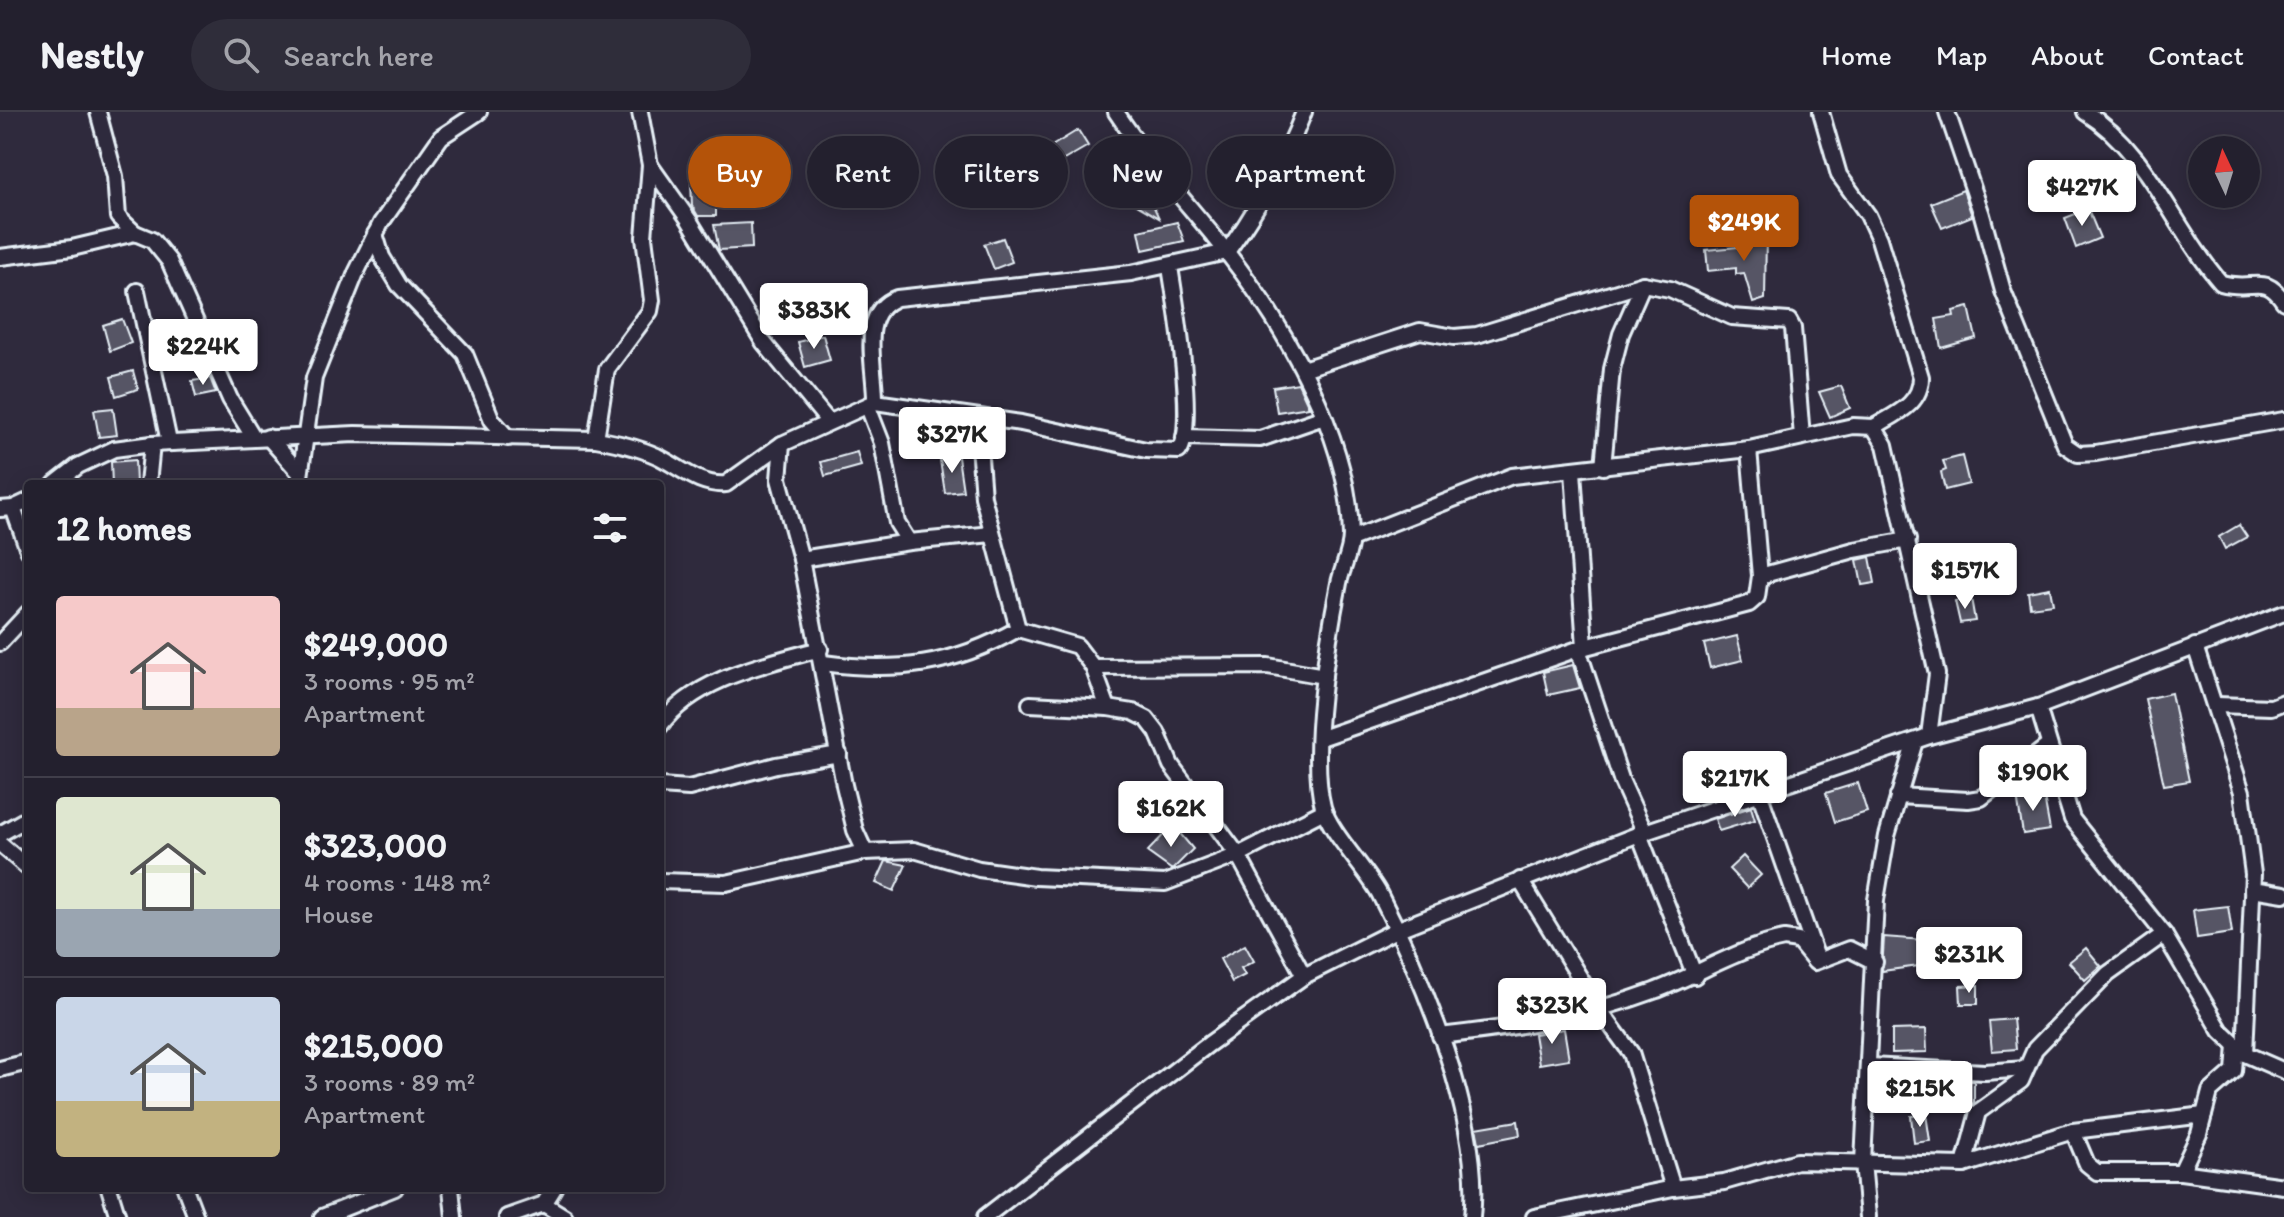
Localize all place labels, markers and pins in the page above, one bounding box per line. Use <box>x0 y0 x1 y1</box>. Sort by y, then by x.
pin: $427K <box>2026 160 2138 228</box>
pin: $249K <box>1688 195 1800 263</box>
pin: $383K <box>758 283 870 351</box>
pin: $224K <box>147 319 259 387</box>
pin: $327K <box>896 407 1008 475</box>
pin: $157K <box>1909 543 2021 611</box>
pin: $190K <box>1977 745 2089 813</box>
pin: $217K <box>1679 751 1791 819</box>
pin: $162K <box>1115 781 1227 849</box>
pin: $231K <box>1913 927 2025 995</box>
pin: $323K <box>1496 978 1608 1046</box>
pin: $215K <box>1864 1061 1976 1129</box>

